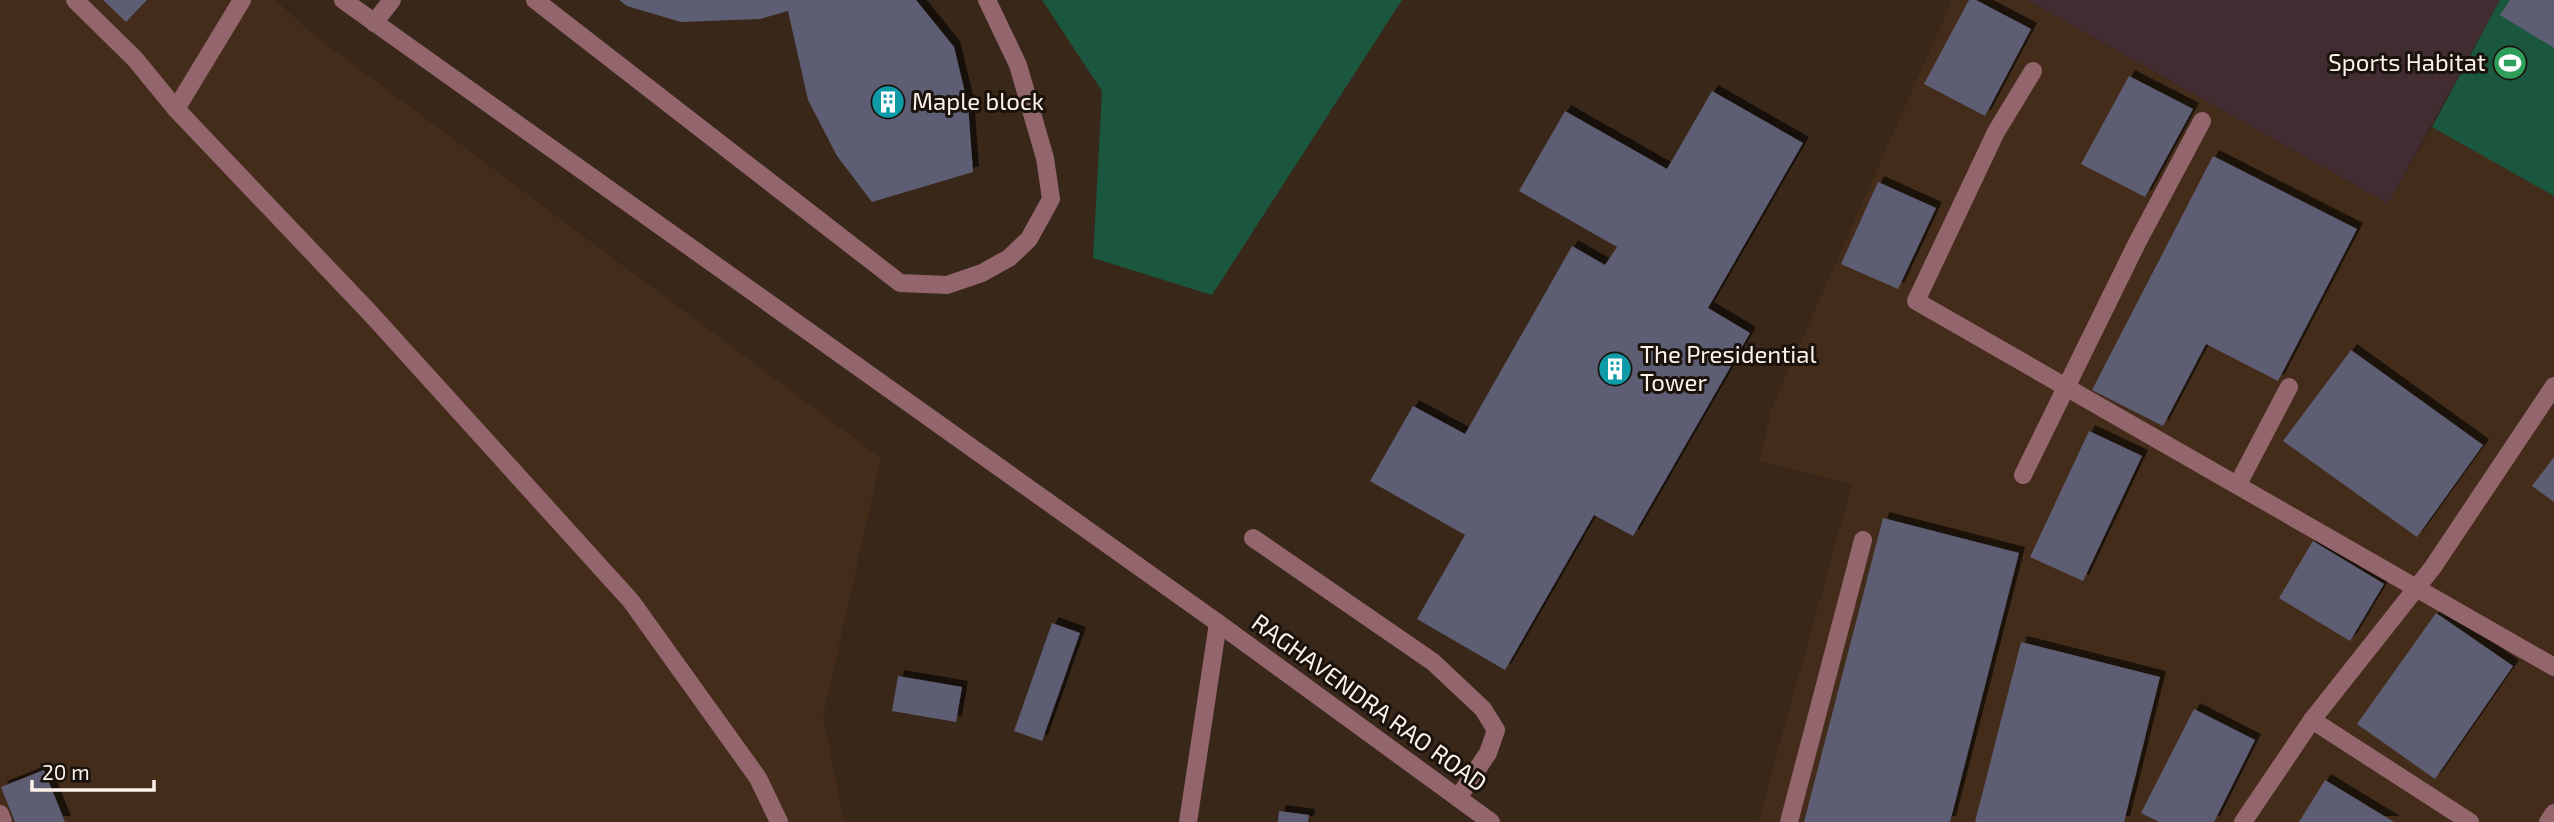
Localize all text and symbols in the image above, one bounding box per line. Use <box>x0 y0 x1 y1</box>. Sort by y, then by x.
sports icon: Sports Habitat <box>2491 44 2529 82</box>
place label: Sports Habitat <box>2328 47 2486 76</box>
building icon: Maple block <box>869 83 907 121</box>
place label: Maple block <box>912 86 1044 115</box>
place label: The Presidential Tower <box>1640 339 1817 396</box>
building icon: The Presidential Tower <box>1596 350 1634 388</box>
street label: RAGHAVENDRA RAO ROAD <box>1247 607 1493 797</box>
scale bar <box>32 748 154 792</box>
text: 20 m <box>42 759 90 784</box>

